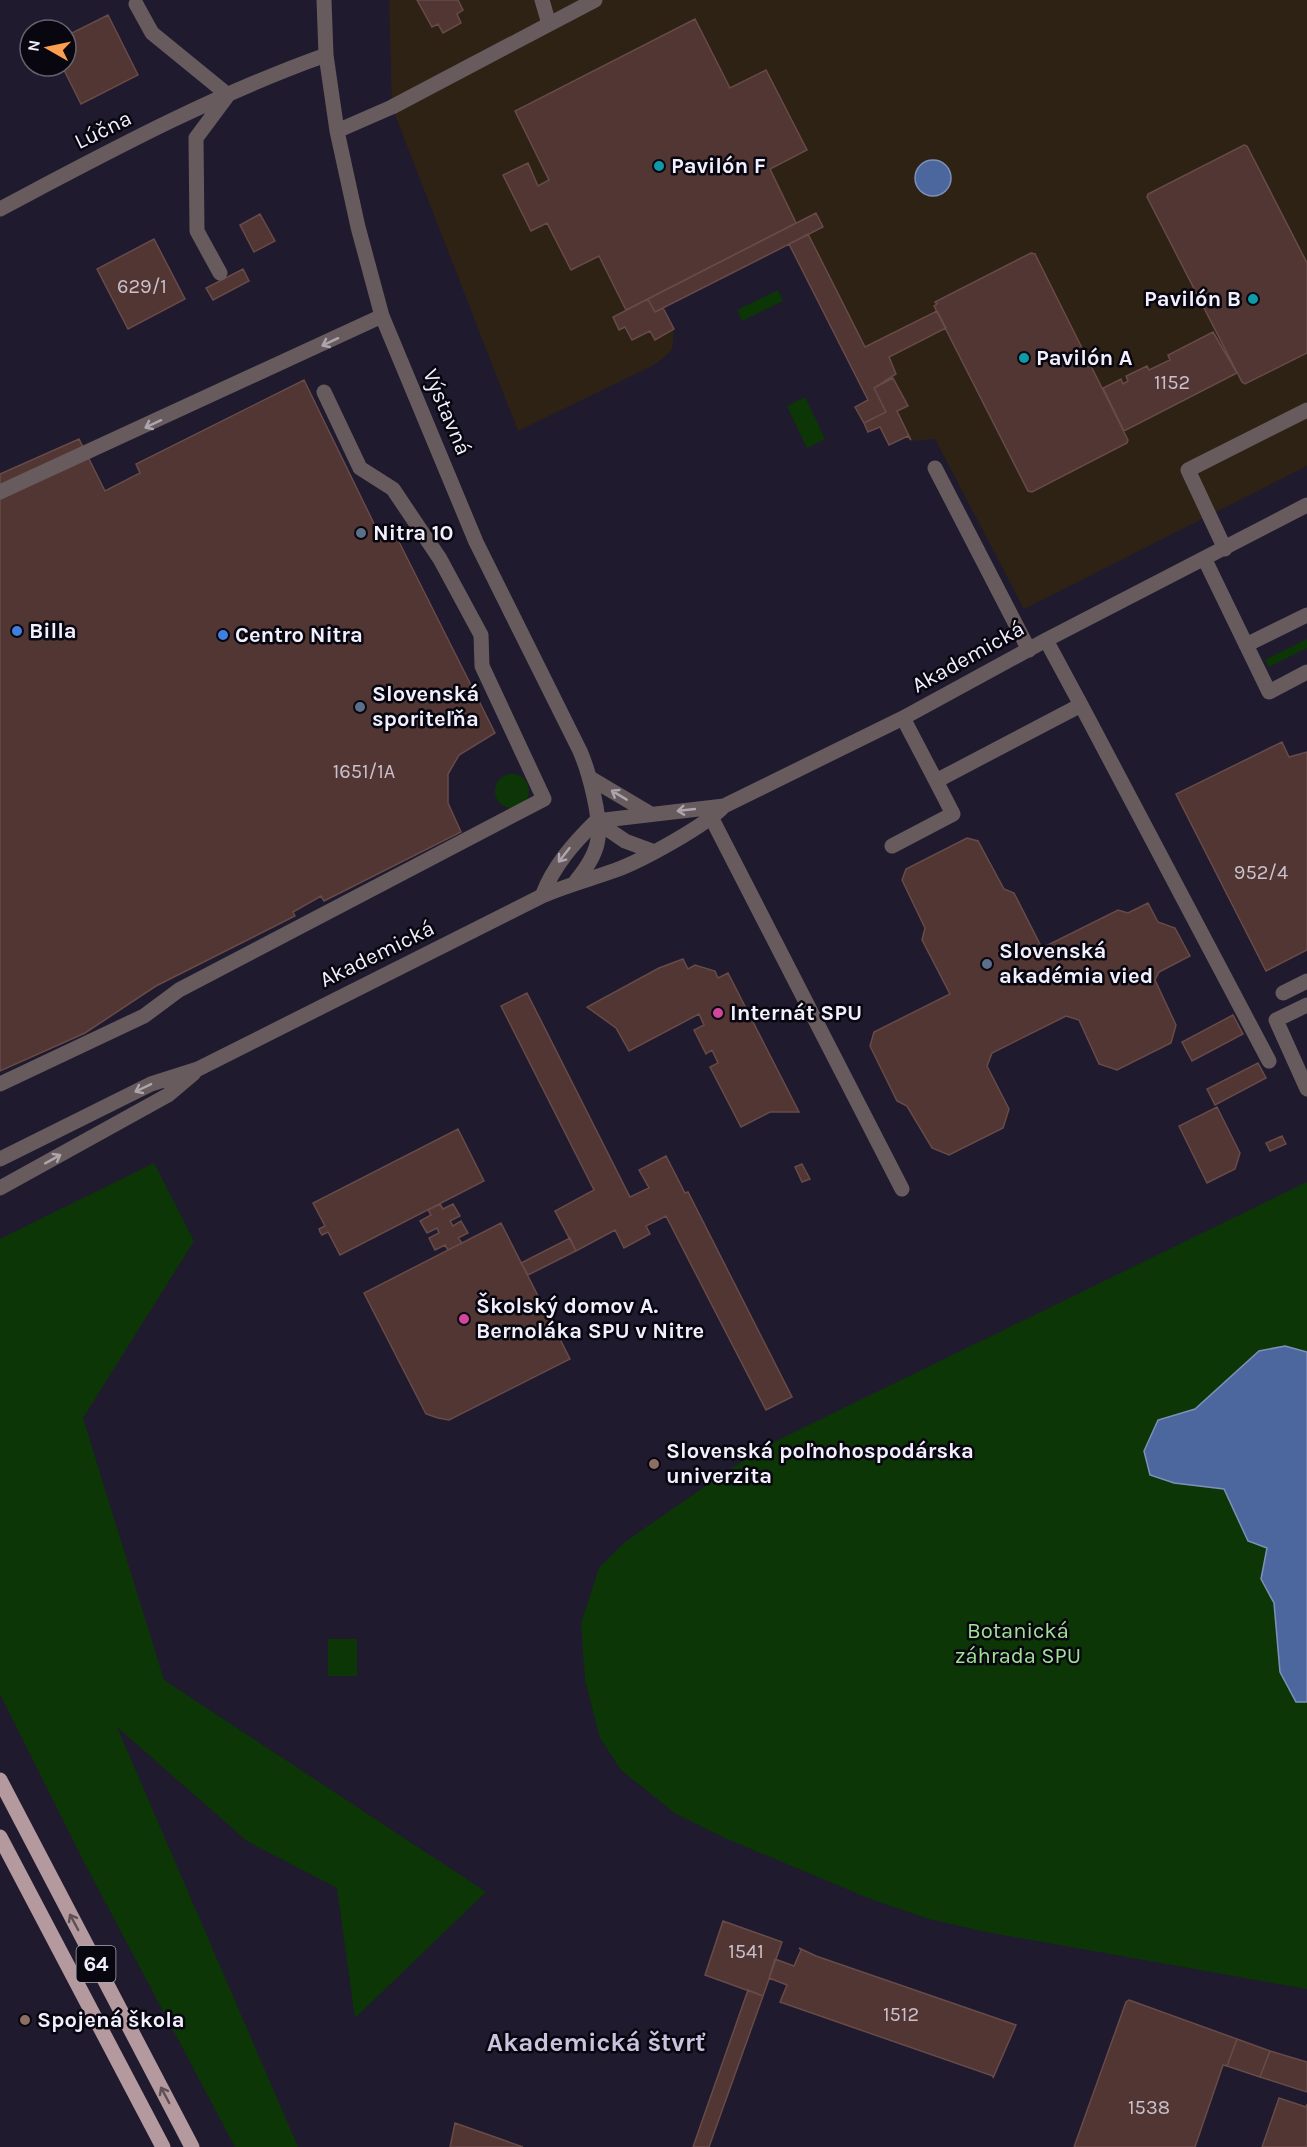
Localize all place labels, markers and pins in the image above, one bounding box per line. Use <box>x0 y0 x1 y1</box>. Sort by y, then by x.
place label: Pavilón F <box>671 153 766 179</box>
marker: Pavilón F <box>652 159 666 173</box>
place label: Pavilón B <box>1144 286 1241 312</box>
marker: Pavilón B <box>1246 292 1260 306</box>
place label: Pavilón A <box>1036 345 1133 371</box>
marker: Pavilón A <box>1017 351 1031 365</box>
place label: Nitra 10 <box>373 520 454 546</box>
marker: Nitra 10 <box>354 526 368 540</box>
place label: Billa <box>29 618 77 644</box>
place label: Centro Nitra <box>235 622 363 648</box>
marker: Billa <box>10 624 24 638</box>
marker: Centro Nitra <box>216 628 230 642</box>
place label: Slovenská sporiteľňa <box>372 681 479 732</box>
marker: Slovenská sporiteľňa <box>353 700 367 714</box>
place label: Slovenská akadémia vied <box>999 938 1153 989</box>
marker: Slovenská akadémia vied <box>980 957 994 971</box>
place label: Internát SPU <box>730 1000 862 1026</box>
marker: Internát SPU <box>711 1006 725 1020</box>
place label: Školský domov A. Bernoláka SPU v Nitre <box>476 1292 704 1344</box>
marker: Školský domov A. Bernoláka SPU v Nitre <box>457 1312 471 1326</box>
place label: Slovenská poľnohospodárska univerzita <box>666 1438 974 1489</box>
marker: Slovenská poľnohospodárska univerzita <box>647 1457 661 1471</box>
place label: Spojená škola <box>37 2007 185 2033</box>
marker: Spojená škola <box>18 2013 32 2027</box>

